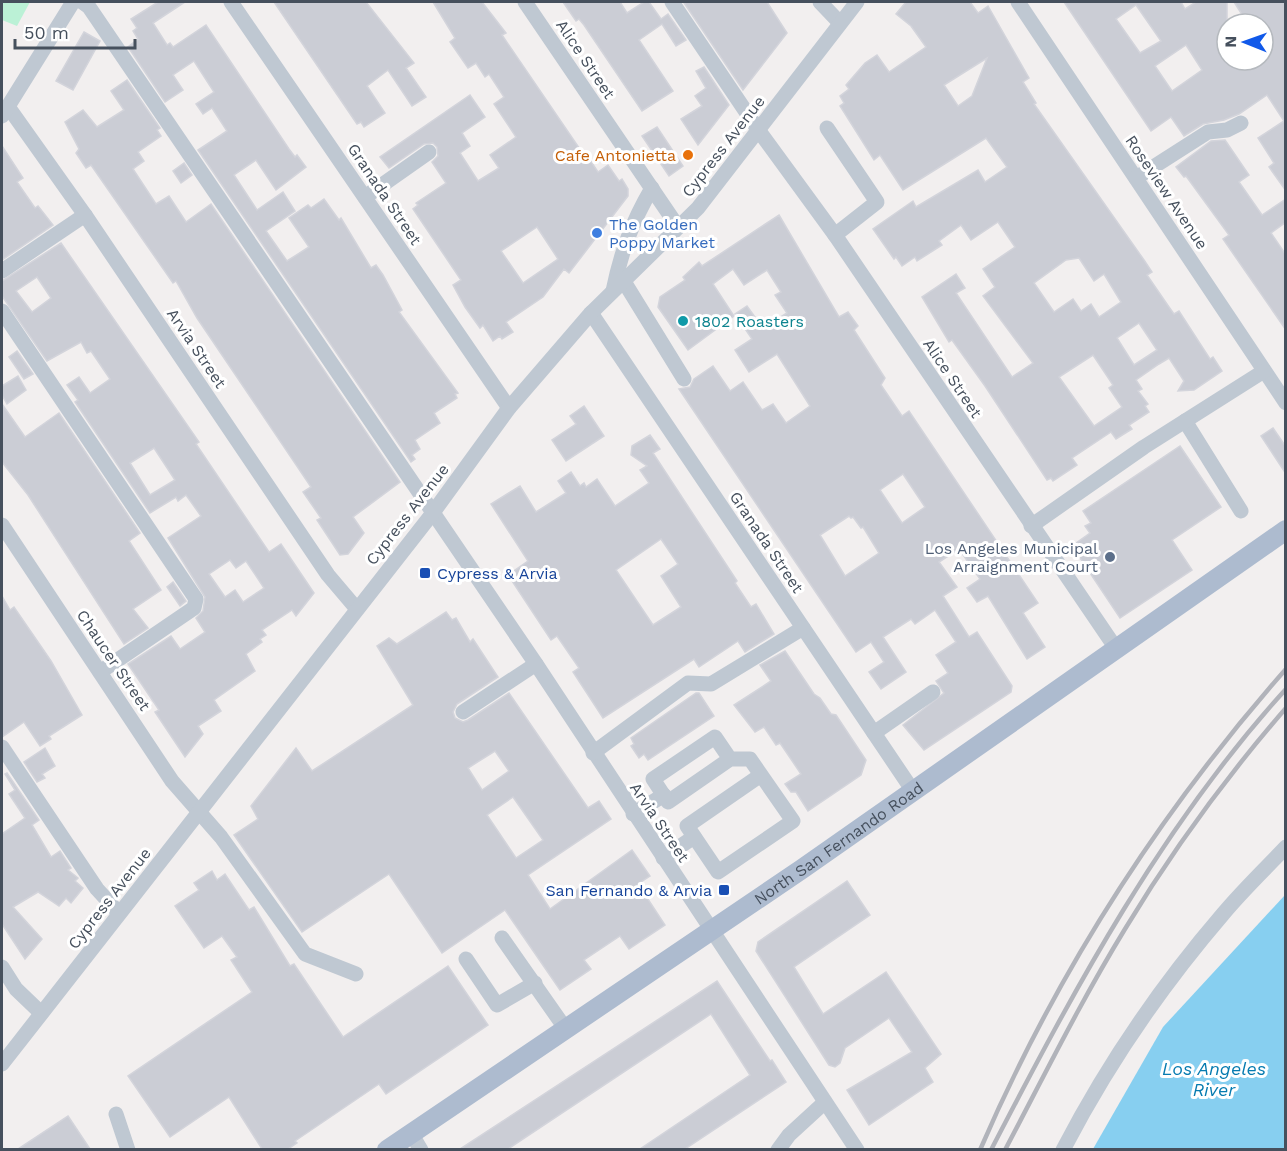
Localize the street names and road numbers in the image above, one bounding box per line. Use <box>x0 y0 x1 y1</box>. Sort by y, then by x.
street label: Alice Street <box>552 16 619 103</box>
street label: Cypress Avenue <box>678 92 769 201</box>
street label: Roseview Avenue <box>1121 132 1212 253</box>
street label: Granada Street <box>344 140 426 249</box>
street label: Arvia Street <box>163 305 230 392</box>
street label: Alice Street <box>919 335 986 422</box>
street label: Cypress Avenue <box>362 460 453 569</box>
street label: Granada Street <box>726 488 808 597</box>
street label: Chaucer Street <box>73 606 155 715</box>
street label: North San Fernando Road <box>751 778 927 909</box>
street label: Arvia Street <box>626 779 693 866</box>
street label: Cypress Avenue <box>64 844 155 953</box>

